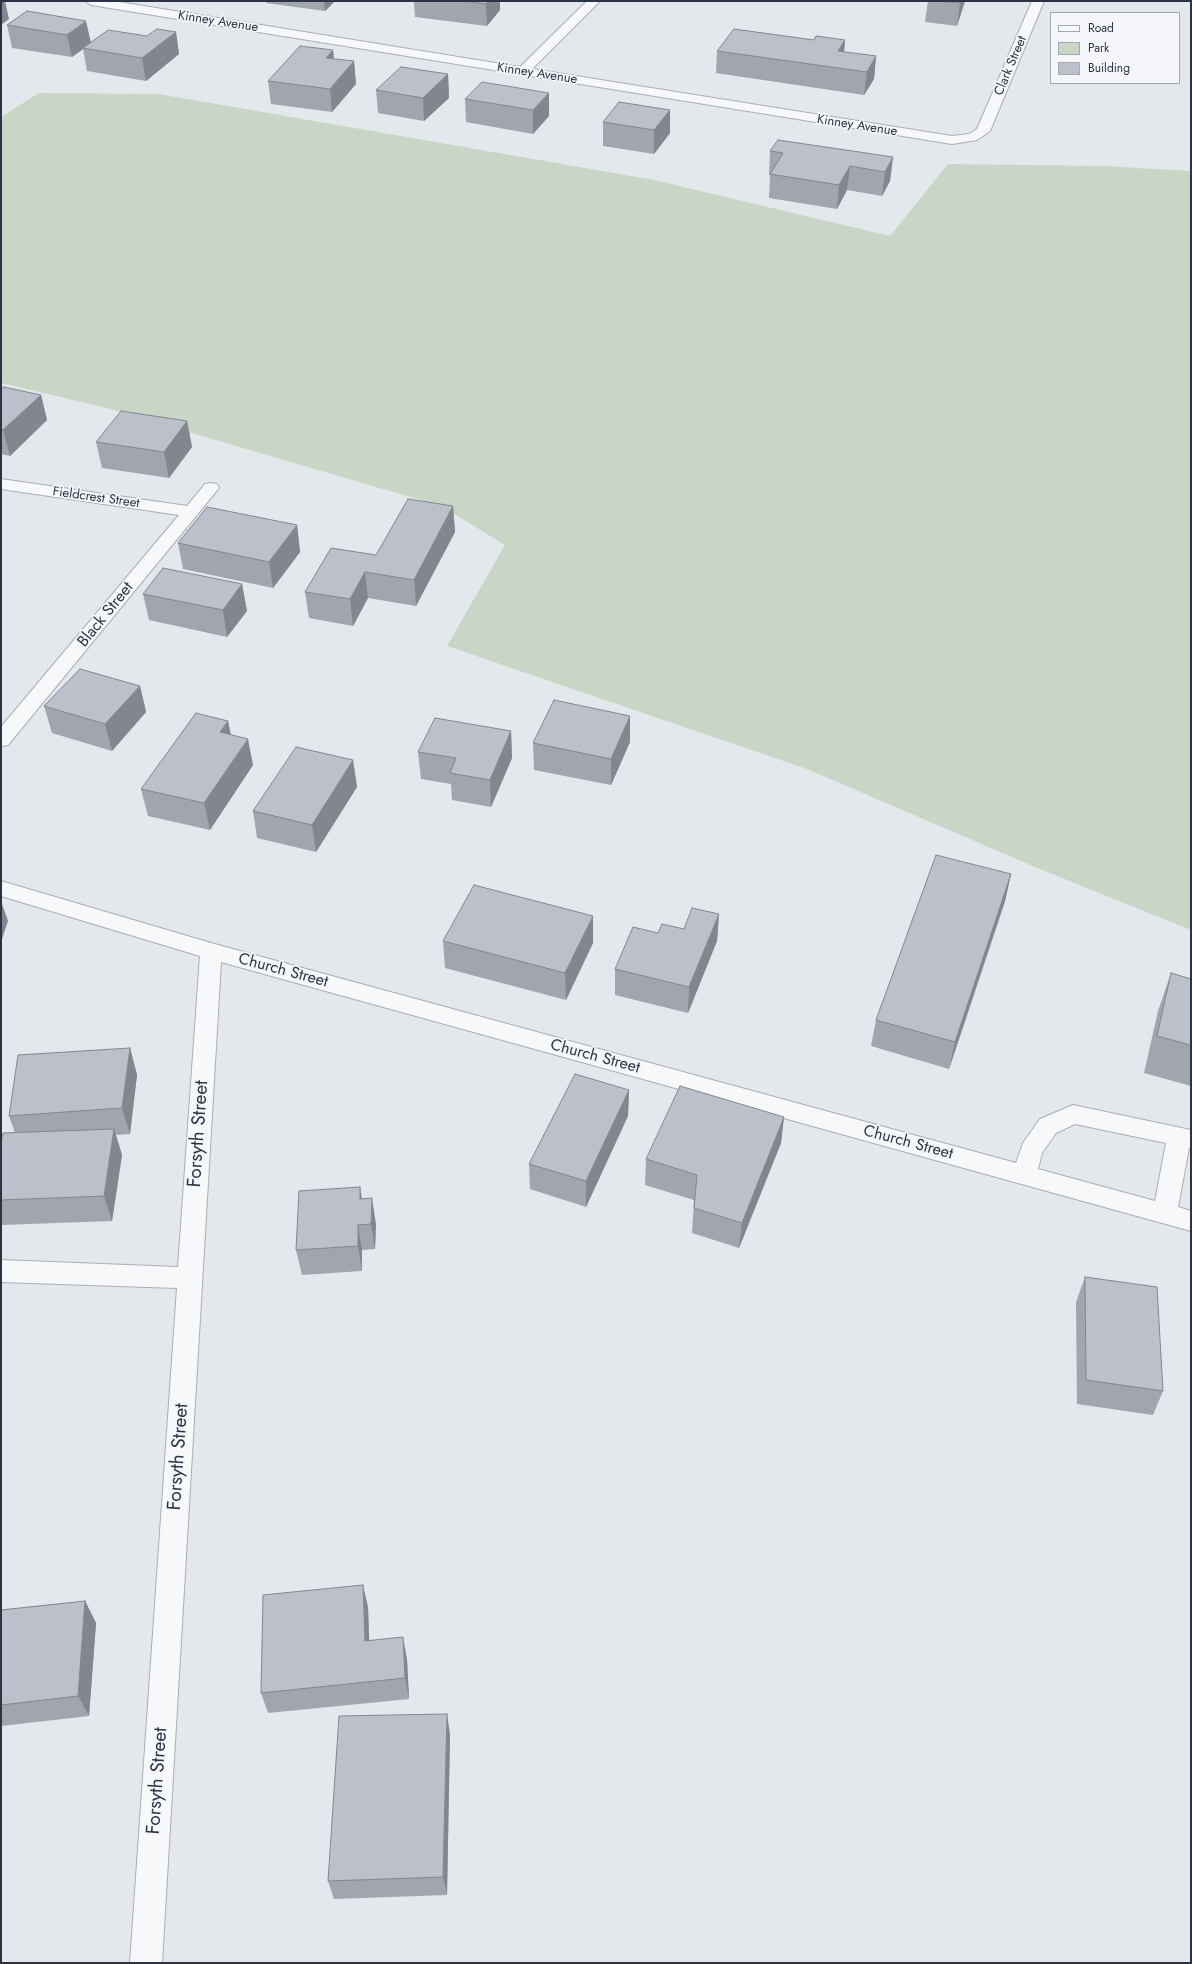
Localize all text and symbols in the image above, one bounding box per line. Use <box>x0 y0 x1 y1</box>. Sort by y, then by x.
street label: Kinney Avenue <box>177 8 259 36</box>
legend <box>1050 12 1180 84</box>
text: Road <box>1088 19 1114 37</box>
street label: Clark Street <box>991 34 1031 98</box>
text: Park <box>1088 39 1109 57</box>
text: Building <box>1088 59 1130 77</box>
street label: Kinney Avenue <box>496 60 578 88</box>
street label: Kinney Avenue <box>816 112 898 140</box>
street label: Fieldcrest Street <box>52 484 140 512</box>
street label: Black Street <box>74 579 138 651</box>
street label: Church Street <box>236 950 330 992</box>
street label: Church Street <box>548 1036 642 1078</box>
street label: Forsyth Street <box>184 1080 214 1188</box>
street label: Church Street <box>861 1122 955 1164</box>
street label: Forsyth Street <box>164 1403 194 1511</box>
street label: Forsyth Street <box>143 1727 173 1835</box>

